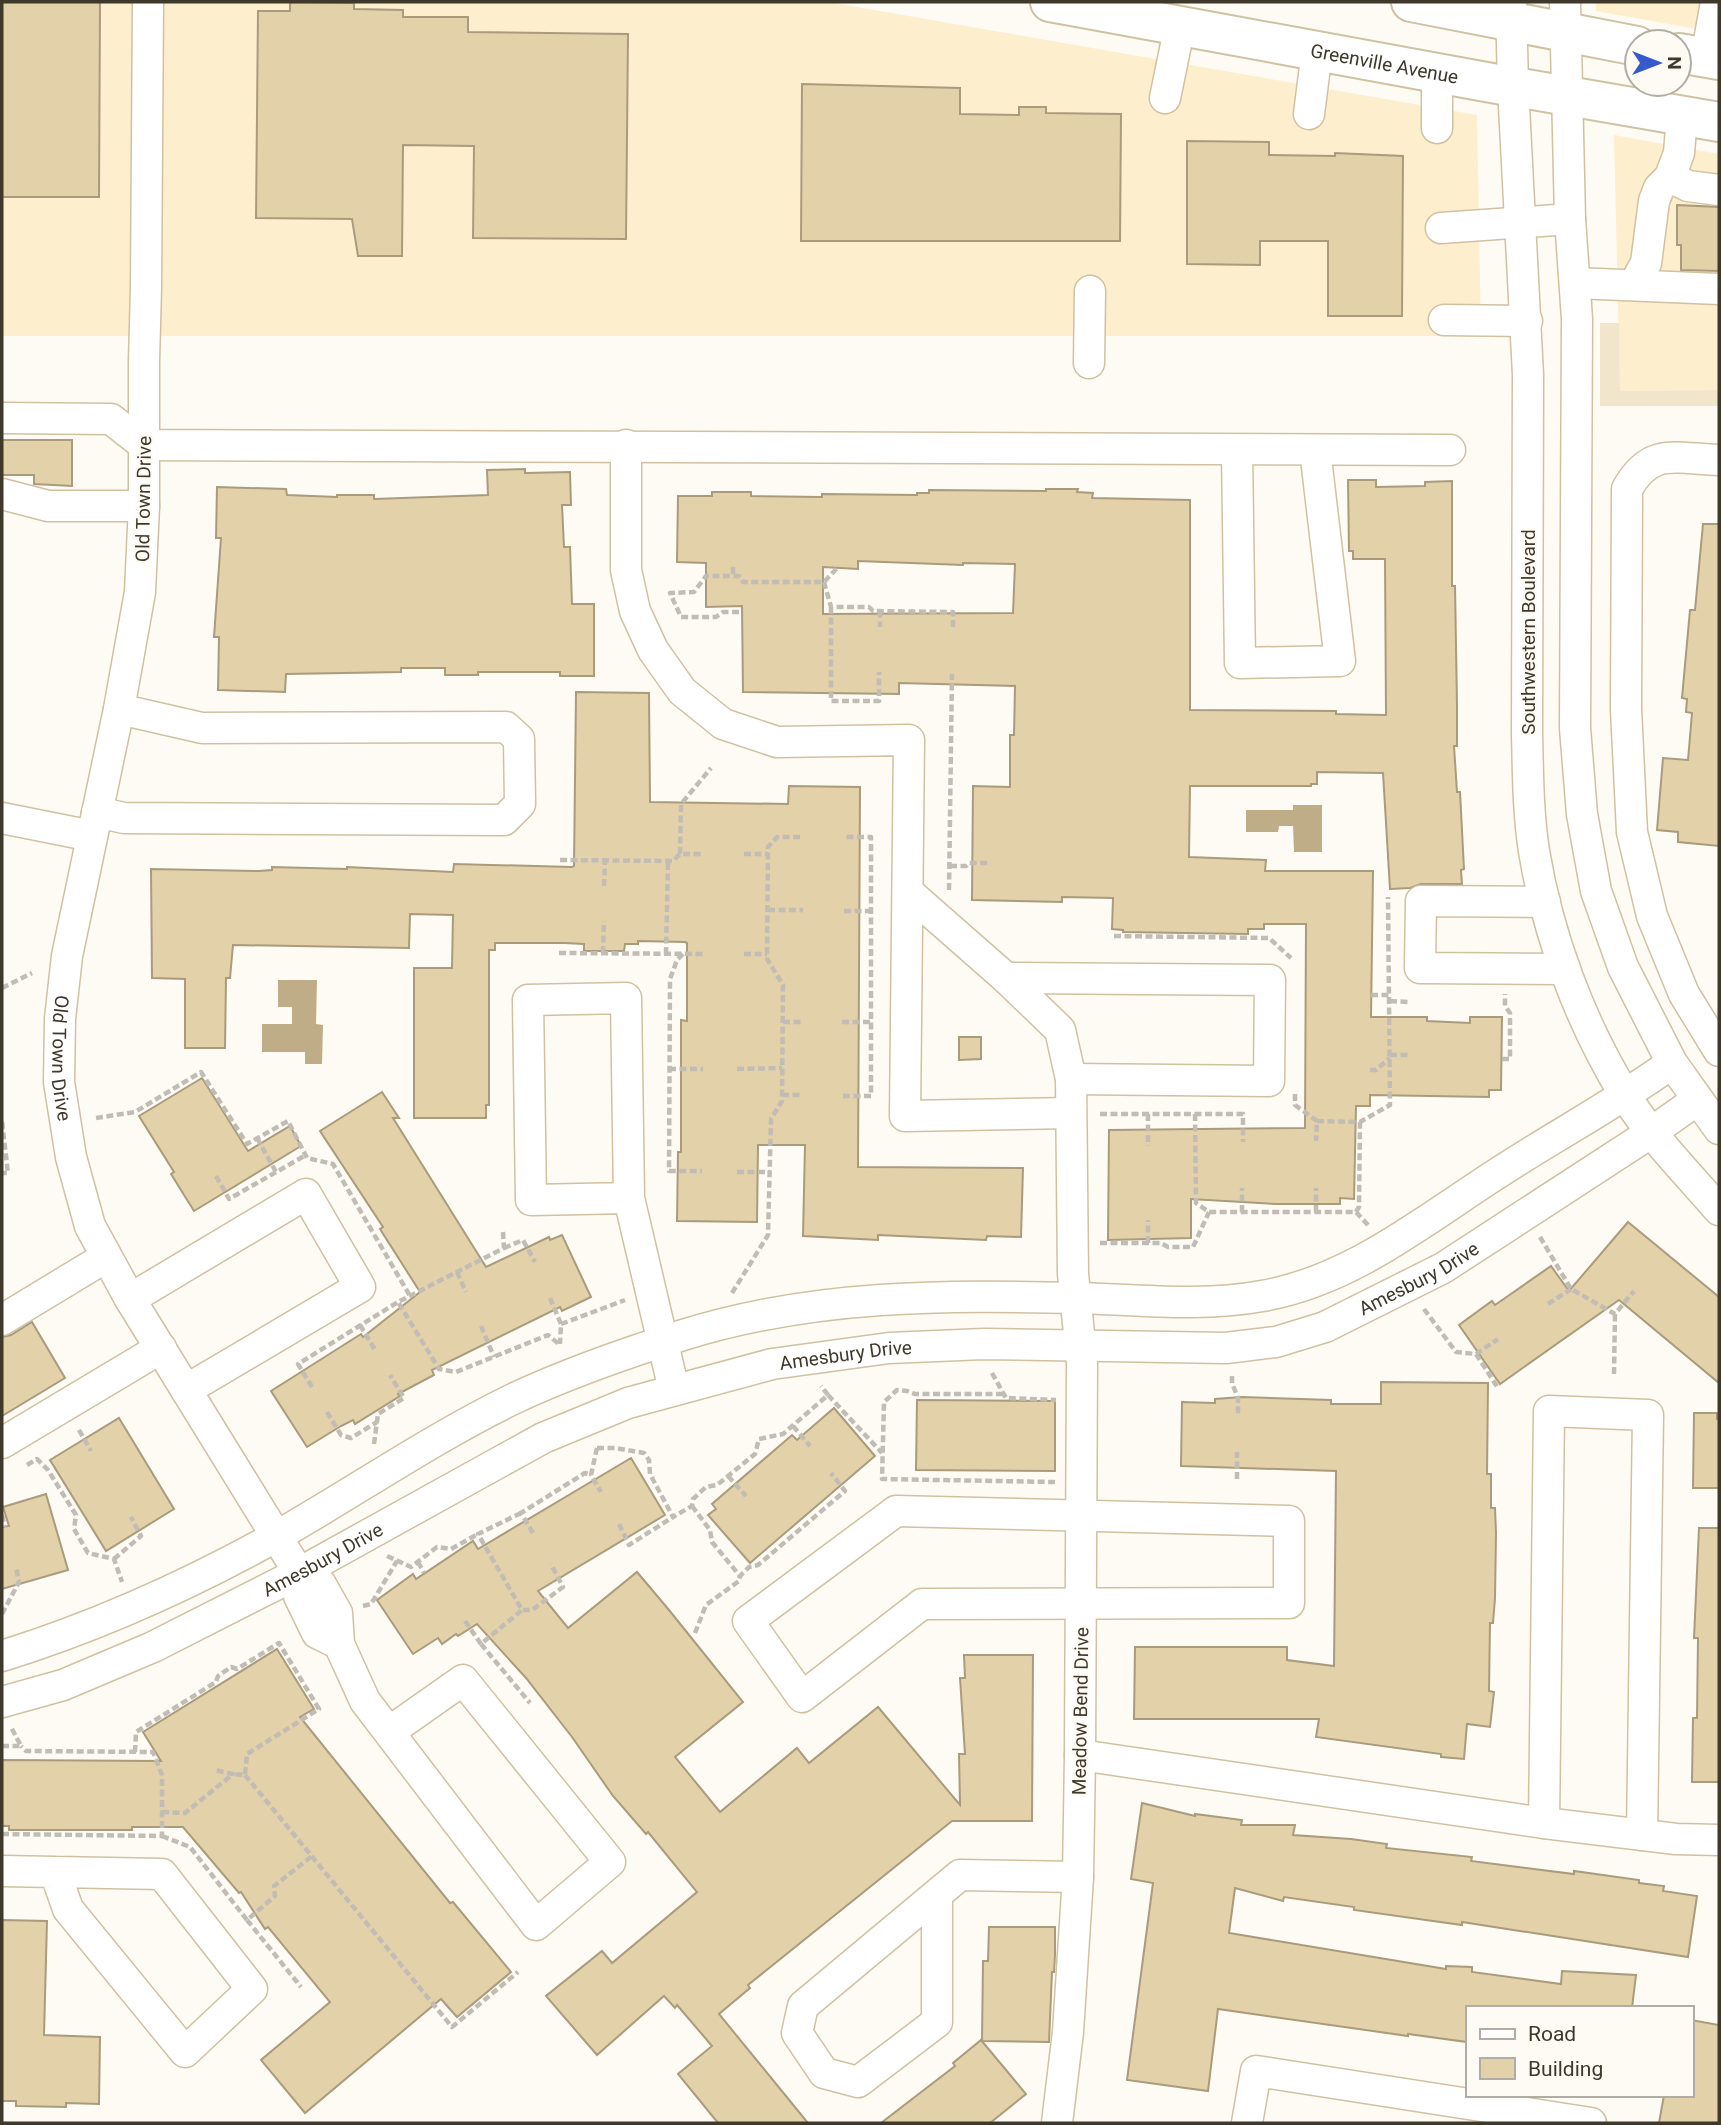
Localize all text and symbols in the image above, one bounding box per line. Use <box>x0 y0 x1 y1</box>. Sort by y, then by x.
north arrow <box>1623 28 1693 98</box>
street label: Greenville Avenue <box>1309 39 1460 89</box>
text: N <box>1663 56 1686 70</box>
street label: Old Town Drive <box>131 436 156 562</box>
street label: Southwestern Boulevard <box>1517 529 1540 735</box>
street label: Old Town Drive <box>47 994 76 1123</box>
street label: Amesbury Drive <box>1355 1237 1483 1320</box>
street label: Amesbury Drive <box>778 1336 912 1375</box>
street label: Amesbury Drive <box>259 1518 387 1601</box>
street label: Meadow Bend Drive <box>1068 1627 1093 1795</box>
legend <box>1466 2006 1693 2097</box>
text: Road <box>1528 2022 1576 2046</box>
text: Building <box>1528 2057 1603 2081</box>

